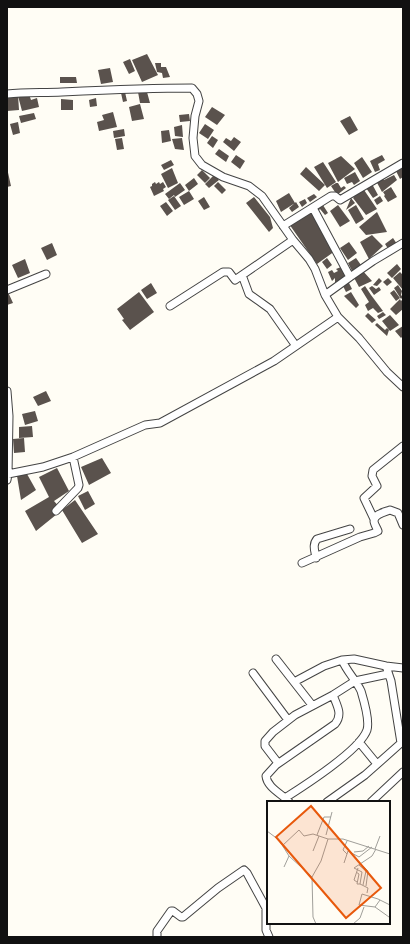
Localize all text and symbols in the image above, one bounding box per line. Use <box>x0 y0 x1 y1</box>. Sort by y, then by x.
inset map <box>267 801 390 924</box>

